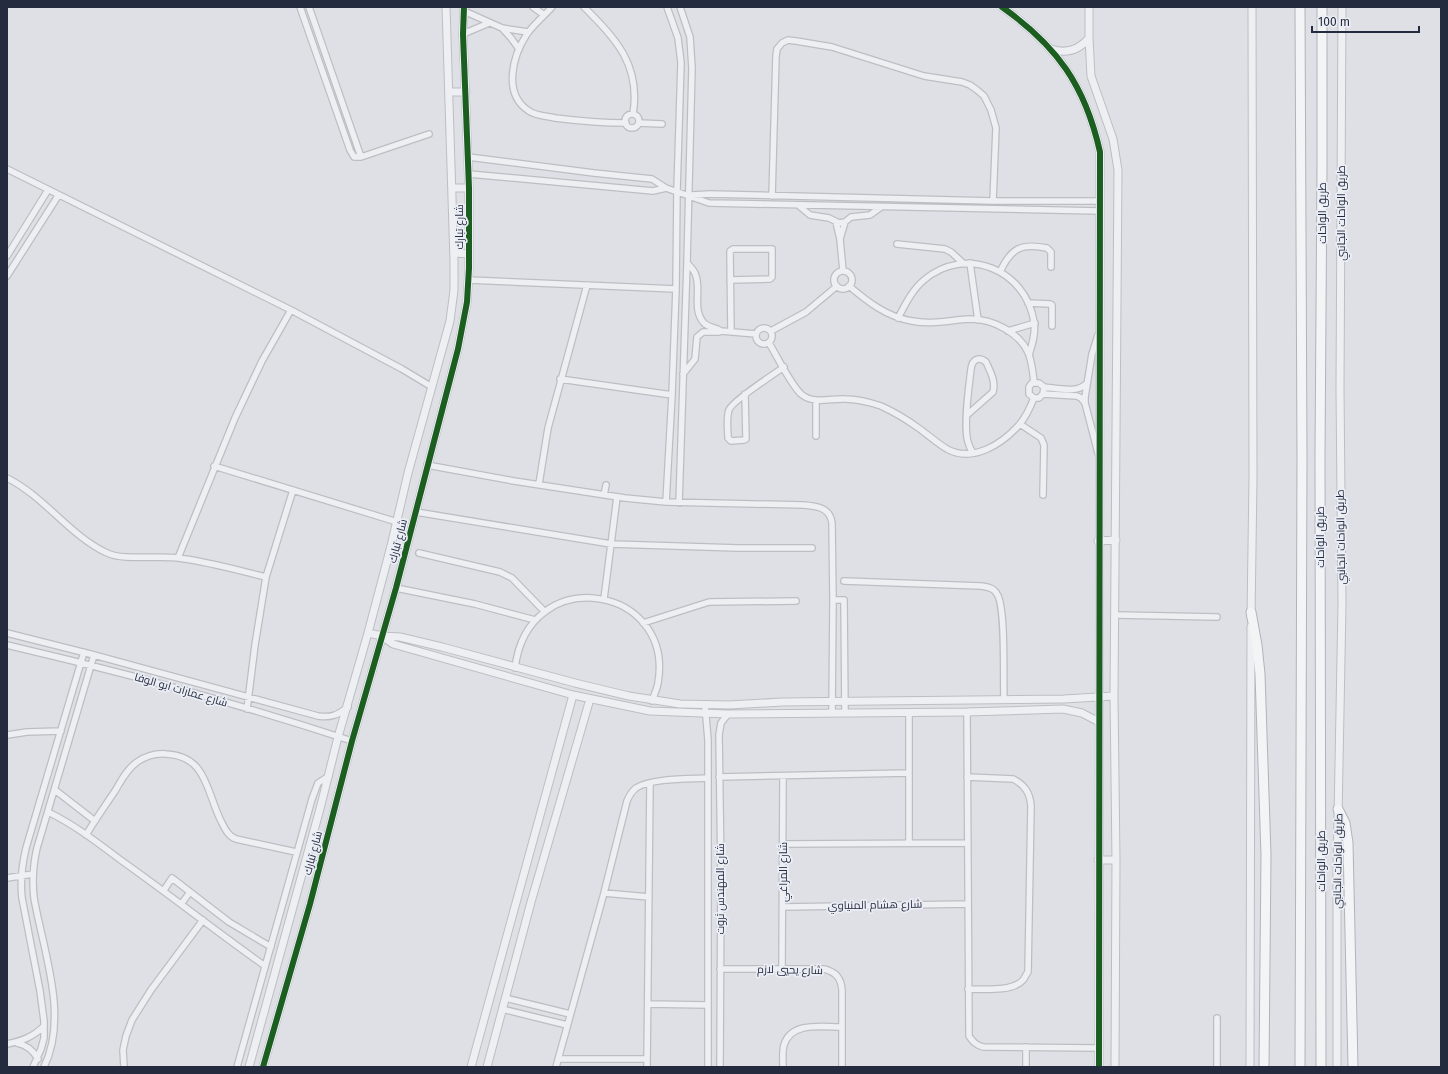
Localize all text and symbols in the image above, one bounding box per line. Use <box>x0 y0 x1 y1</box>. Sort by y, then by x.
scale bar <box>1312 8 1419 34</box>
text: 100 m <box>1318 15 1350 29</box>
street label: طريق الواحات الجانبي <box>1335 165 1350 261</box>
street label: طريق الواحات <box>1316 182 1329 244</box>
street label: شارع تبارك <box>453 204 467 250</box>
street label: طريق الواحات الجانبي <box>1334 489 1350 585</box>
street label: طريق الواحات <box>1314 506 1327 568</box>
street label: شارع تبارك <box>386 518 411 565</box>
street label: شارع عمارات ابو الوفا <box>133 670 229 710</box>
street label: طريق الواحات الجانبي <box>1331 813 1347 909</box>
street label: شارع تبارك <box>301 830 326 877</box>
street label: طريق الواحات <box>1315 830 1328 892</box>
street label: شارع المراغي <box>777 842 792 902</box>
street label: شارع المهندس ثروت <box>714 843 728 935</box>
street label: شارع هشام المنياوي <box>828 898 922 914</box>
street label: شارع يحيي لازم <box>757 963 823 978</box>

